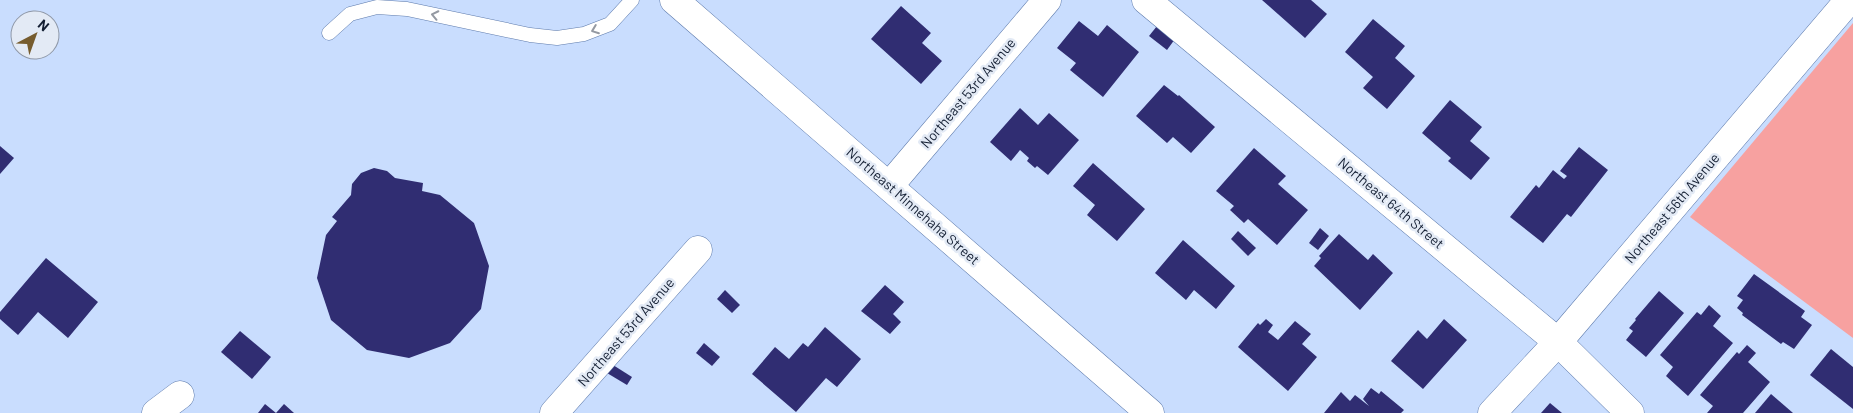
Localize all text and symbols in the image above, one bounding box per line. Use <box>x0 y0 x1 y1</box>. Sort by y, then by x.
north arrow <box>10 10 60 60</box>
one-way arrow <box>431 10 440 21</box>
text: N <box>35 15 53 34</box>
one-way arrow <box>591 24 600 34</box>
street label: Northeast 53rd Avenue <box>917 34 1019 151</box>
street label: Northeast Minnehaha Street <box>843 143 983 268</box>
street label: Northeast 56th Avenue <box>1621 149 1723 266</box>
street label: Northeast 64th Street <box>1335 153 1448 252</box>
street label: Northeast 53rd Avenue <box>574 274 677 390</box>

